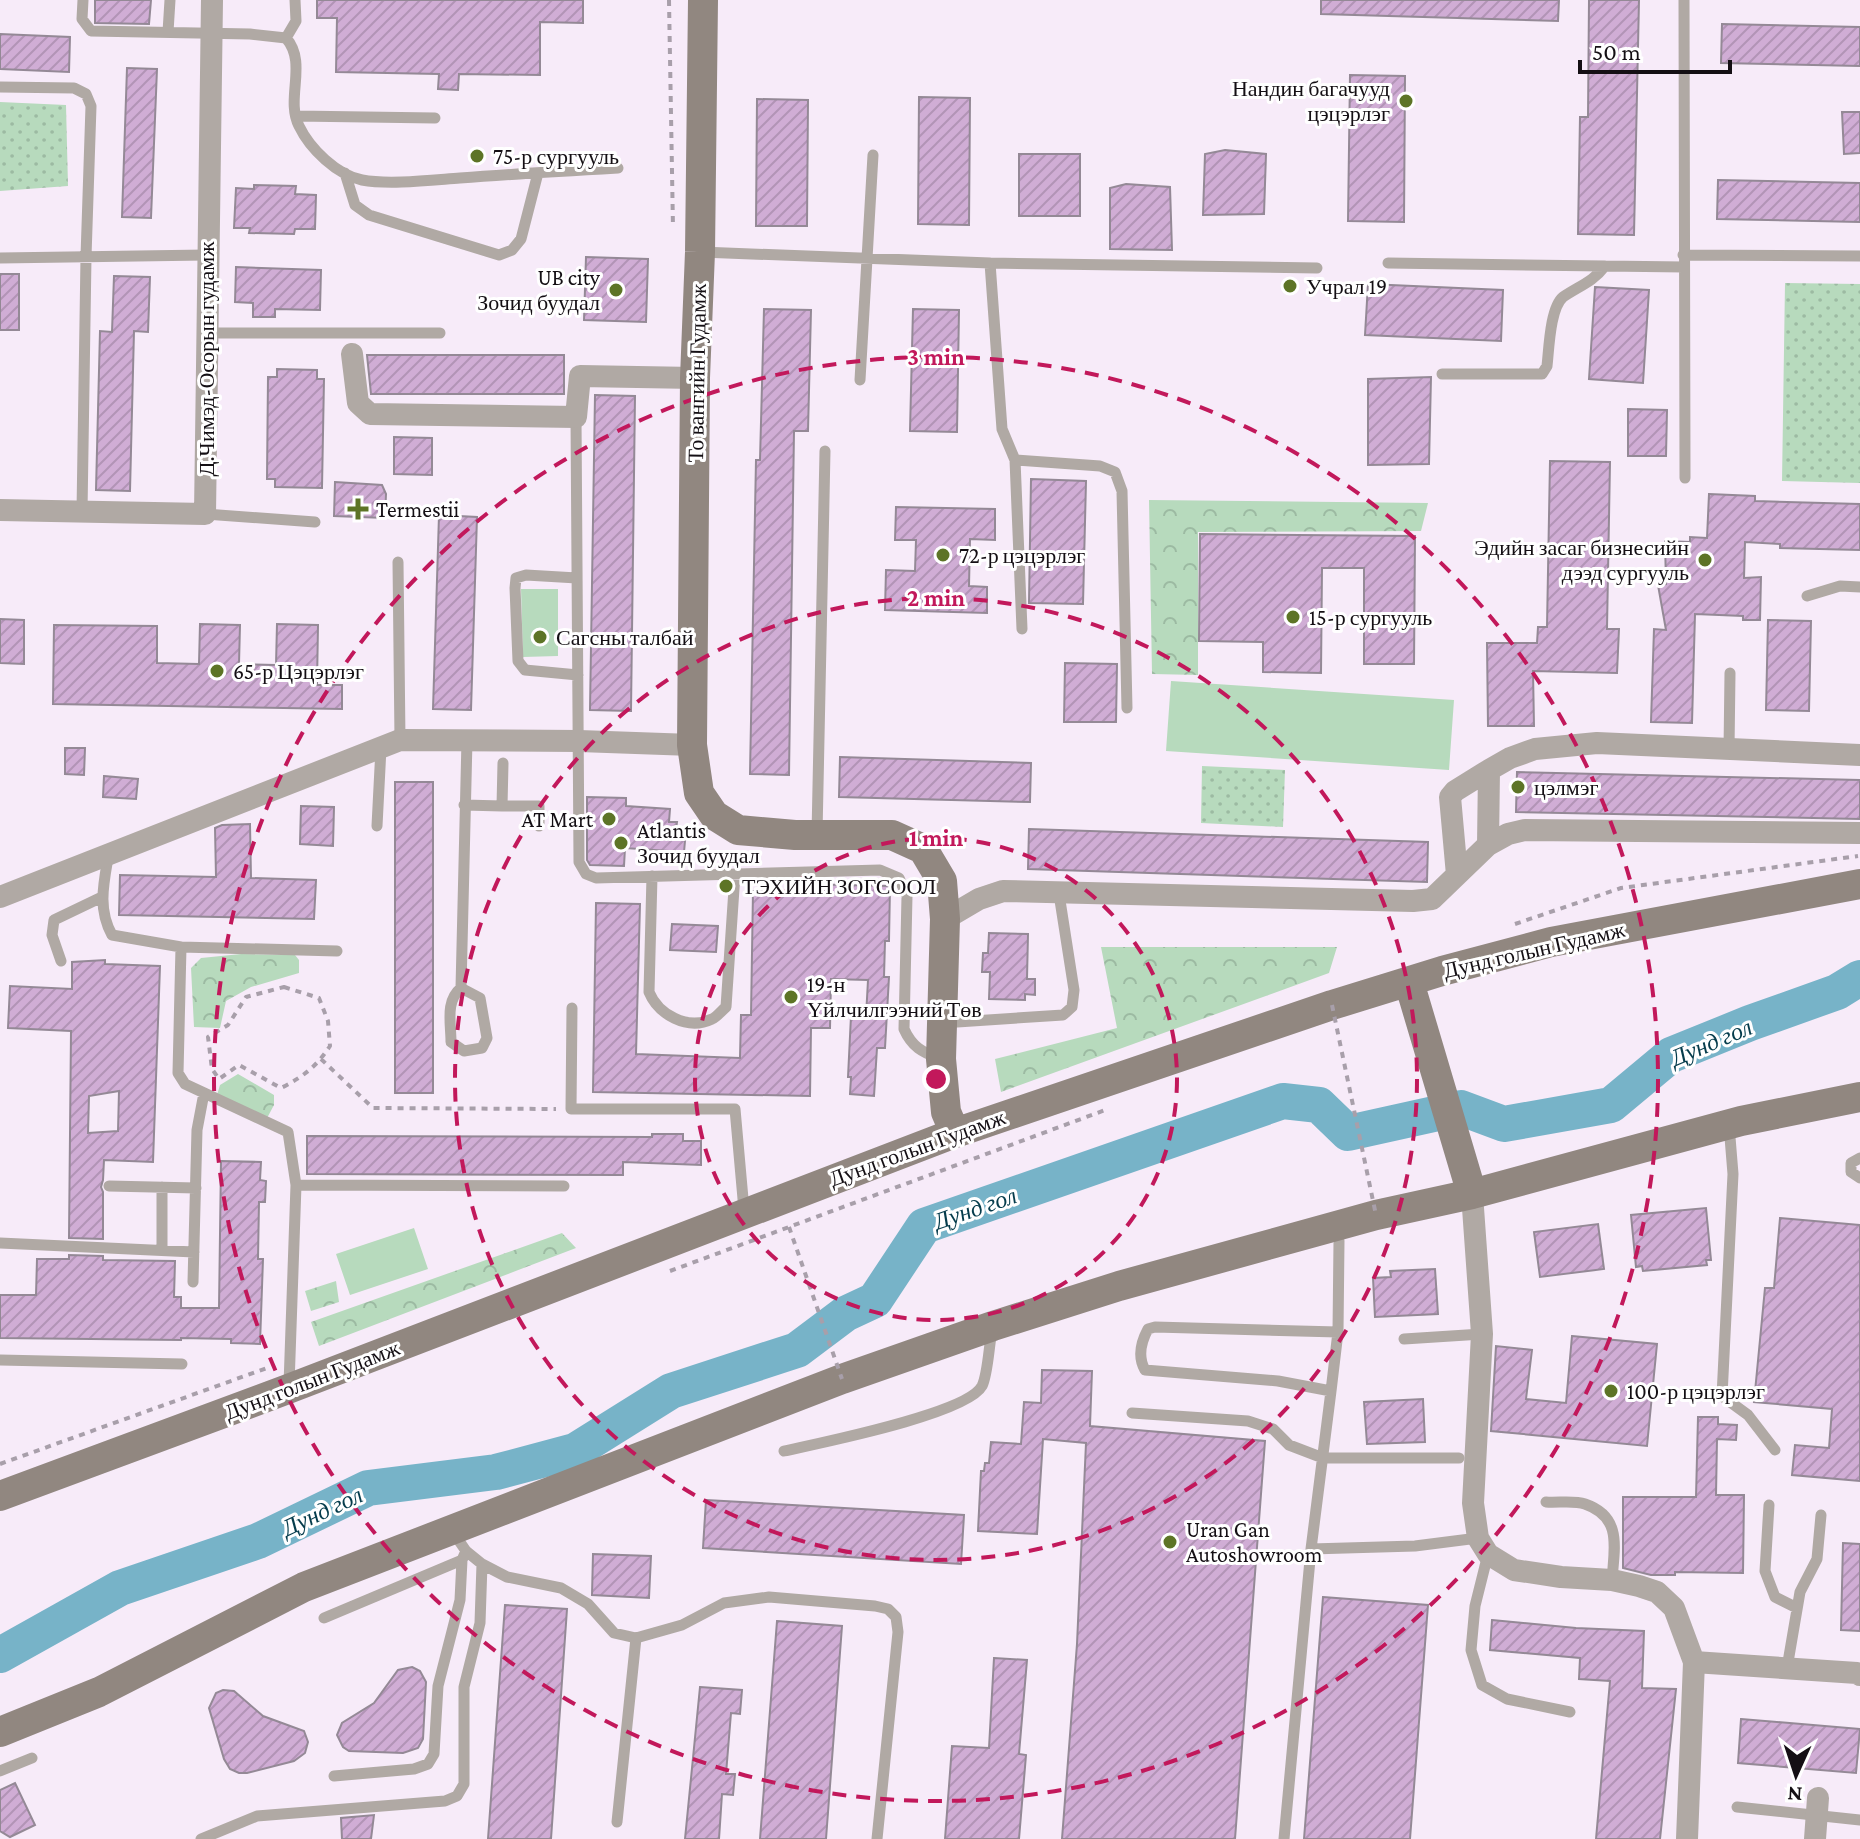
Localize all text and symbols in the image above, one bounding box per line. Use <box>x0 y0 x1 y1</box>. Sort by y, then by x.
scale bar <box>1580 24 1730 74</box>
text: 50 m <box>1592 38 1641 65</box>
place label: Нандин багачууд цэцэрлэг <box>1232 76 1390 126</box>
marker: Нандин багачууд цэцэрлэг <box>1397 92 1415 110</box>
place label: 75-р сургууль <box>493 144 619 169</box>
marker: 75-р сургууль <box>468 147 486 165</box>
street label: Д.Чимэд-Осорын гудамж <box>194 241 219 476</box>
place label: UB city Зочид буудал <box>477 265 601 315</box>
place label: Учрал 19 <box>1306 274 1387 299</box>
marker: Учрал 19 <box>1281 277 1299 295</box>
marker: UB city Зочид буудал <box>607 281 625 299</box>
street label: То вангийн Гудамж <box>683 283 711 463</box>
text: 3 min <box>907 343 965 370</box>
place label: Termestii <box>376 497 460 522</box>
marker: Termestii <box>347 498 369 520</box>
place label: Эдийн засаг бизнесийн дээд сургууль <box>1474 535 1689 585</box>
place label: 72-р цэцэрлэг <box>959 543 1085 568</box>
marker: 72-р цэцэрлэг <box>934 546 952 564</box>
marker: Эдийн засаг бизнесийн дээд сургууль <box>1696 551 1714 569</box>
text: 2 min <box>907 584 965 611</box>
place label: 15-р сургууль <box>1309 605 1432 630</box>
marker: 15-р сургууль <box>1284 608 1302 626</box>
place label: Сагсны талбай <box>556 625 694 650</box>
marker: Сагсны талбай <box>531 628 549 646</box>
place label: 65-р Цэцэрлэг <box>233 659 364 684</box>
marker: 65-р Цэцэрлэг <box>208 662 226 680</box>
place label: цэлмэг <box>1534 775 1598 800</box>
marker: цэлмэг <box>1509 778 1527 796</box>
place label: AT Mart <box>522 807 594 832</box>
marker: AT Mart <box>600 810 618 828</box>
place label: Atlantis Зочид буудал <box>637 818 760 868</box>
text: 1 min <box>909 824 964 851</box>
marker: Atlantis Зочид буудал <box>612 834 630 852</box>
place label: ТЭХИЙН ЗОГСООЛ <box>742 874 936 899</box>
marker: ТЭХИЙН ЗОГСООЛ <box>717 877 735 895</box>
street label: Дунд голын Гудамж <box>1441 917 1628 983</box>
place label: 19-н Үйлчилгээний Төв <box>807 972 982 1022</box>
marker: 19-н Үйлчилгээний Төв <box>782 988 800 1006</box>
water label: Дунд гол <box>1664 1013 1756 1072</box>
centre of rings <box>922 1065 950 1093</box>
street label: Дунд голын Гудамж <box>826 1104 1009 1191</box>
water label: Дунд гол <box>928 1181 1020 1235</box>
street label: Дунд голын Гудамж <box>221 1335 404 1425</box>
place label: 100-р цэцэрлэг <box>1627 1379 1765 1404</box>
marker: 100-р цэцэрлэг <box>1602 1382 1620 1400</box>
water label: Дунд гол <box>276 1481 367 1542</box>
place label: Uran Gan Autoshowroom <box>1186 1517 1323 1567</box>
marker: Uran Gan Autoshowroom <box>1161 1533 1179 1551</box>
north arrow <box>1756 1735 1836 1815</box>
text: N <box>1787 1782 1803 1807</box>

